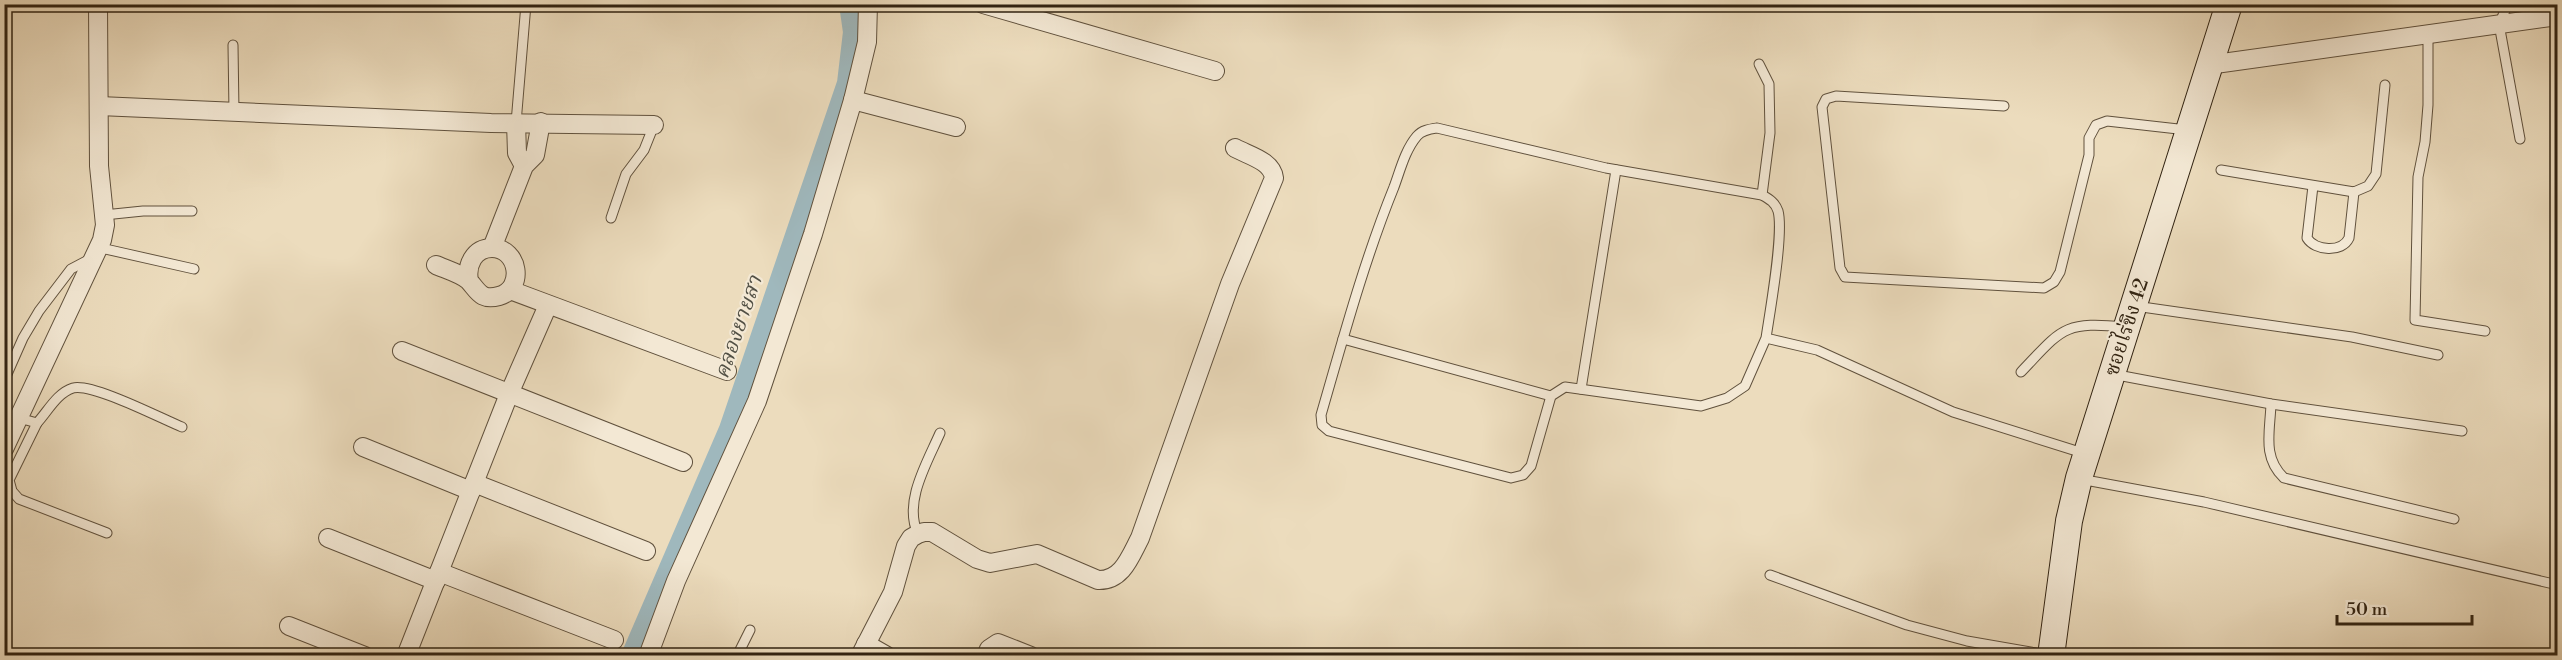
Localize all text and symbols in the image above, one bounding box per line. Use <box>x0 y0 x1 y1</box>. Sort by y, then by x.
water label: คลองยายสา <box>709 272 769 382</box>
street label: ซอยไร่ขิง 42 <box>2098 275 2155 379</box>
scale bar <box>2337 588 2472 626</box>
text: 50 m <box>2346 598 2388 621</box>

